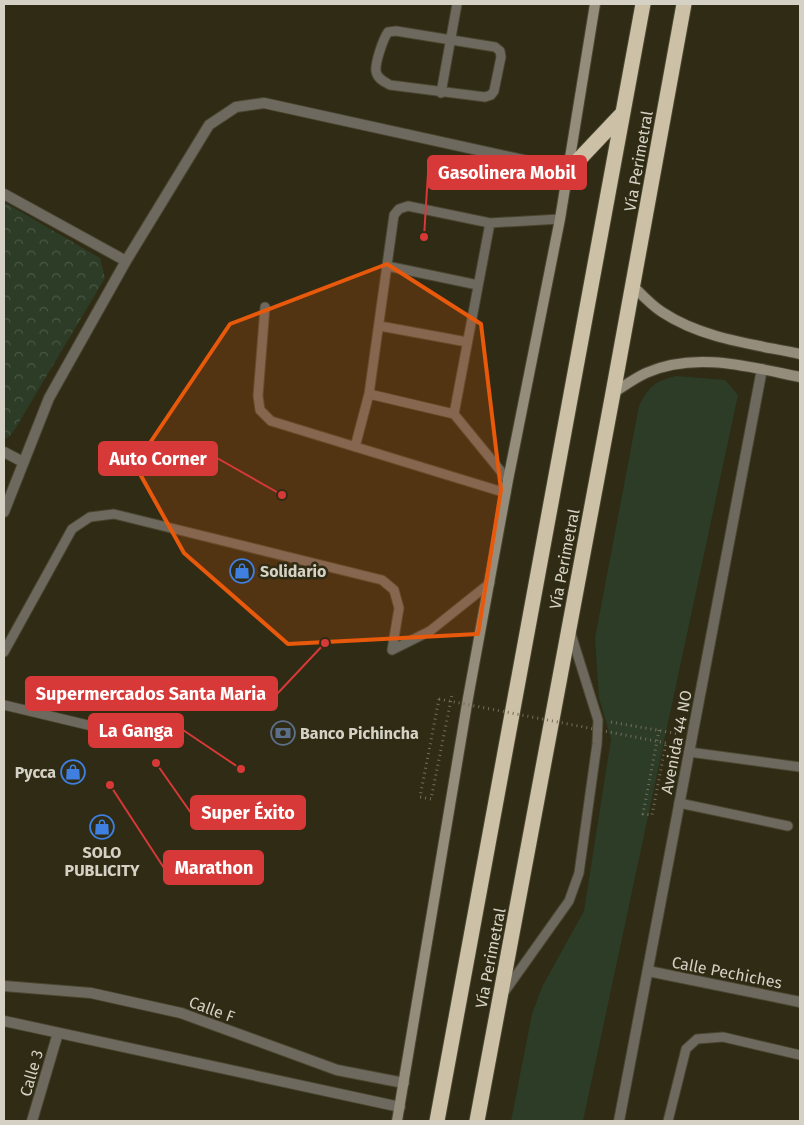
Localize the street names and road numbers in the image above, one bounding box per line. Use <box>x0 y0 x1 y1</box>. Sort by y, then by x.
street label: Vía Perimetral <box>620 109 657 213</box>
street label: Vía Perimetral <box>545 507 584 611</box>
street label: Avenida 44 NO <box>657 689 696 796</box>
street label: Vía Perimetral <box>471 906 510 1010</box>
street label: Calle Pechiches <box>670 952 784 992</box>
street label: Calle F <box>186 992 238 1027</box>
street label: Calle 3 <box>16 1048 47 1099</box>

